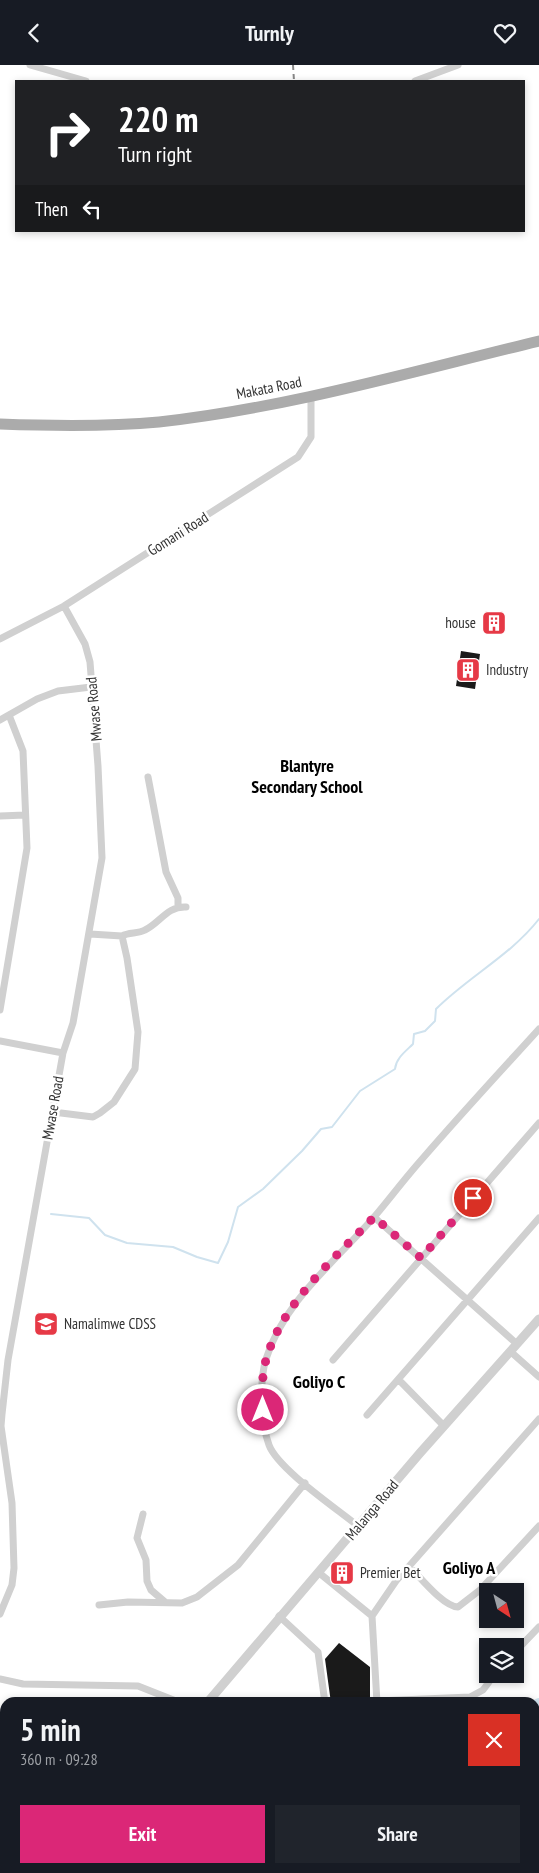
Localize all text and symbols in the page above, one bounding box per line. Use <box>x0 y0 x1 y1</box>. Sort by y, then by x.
icon: back <box>20 19 48 47</box>
text: Turnly <box>245 19 294 47</box>
icon: heart <box>491 19 519 47</box>
text: 220 m <box>118 96 199 142</box>
icon: right <box>35 100 100 165</box>
text: Turn right <box>118 140 192 168</box>
icon: left <box>78 195 106 223</box>
text: Then <box>35 197 68 221</box>
street label: Makata Road <box>235 372 303 403</box>
street label: Gomani Road <box>144 507 212 560</box>
building icon: house <box>481 610 507 636</box>
place label: house <box>445 613 476 632</box>
building icon: Industry <box>455 657 481 683</box>
place label: Industry <box>486 660 528 679</box>
street label: Mwase Road <box>81 676 106 742</box>
district label: Blantyre Secondary School <box>251 754 363 798</box>
street label: Mwase Road <box>38 1075 67 1141</box>
pin <box>452 1177 494 1219</box>
icon: arrive <box>459 1184 487 1212</box>
school or university icon: Namalimwe CDSS <box>33 1311 59 1337</box>
place label: Namalimwe CDSS <box>64 1314 156 1333</box>
district label: Goliyo C <box>293 1370 345 1393</box>
position arrow <box>236 1383 288 1435</box>
street label: Malanga Road <box>341 1476 402 1544</box>
district label: Goliyo A <box>443 1556 496 1579</box>
building icon: Premier Bet <box>329 1560 355 1586</box>
place label: Premier Bet <box>360 1563 421 1582</box>
north arrow <box>479 1583 524 1627</box>
map controls <box>479 1583 524 1683</box>
button: layers <box>479 1638 524 1683</box>
text: 5 min <box>20 1710 81 1749</box>
button: close <box>468 1714 520 1766</box>
text: 360 m · 09:28 <box>20 1749 98 1769</box>
button: Exit <box>20 1805 265 1863</box>
button: Share <box>275 1805 520 1863</box>

